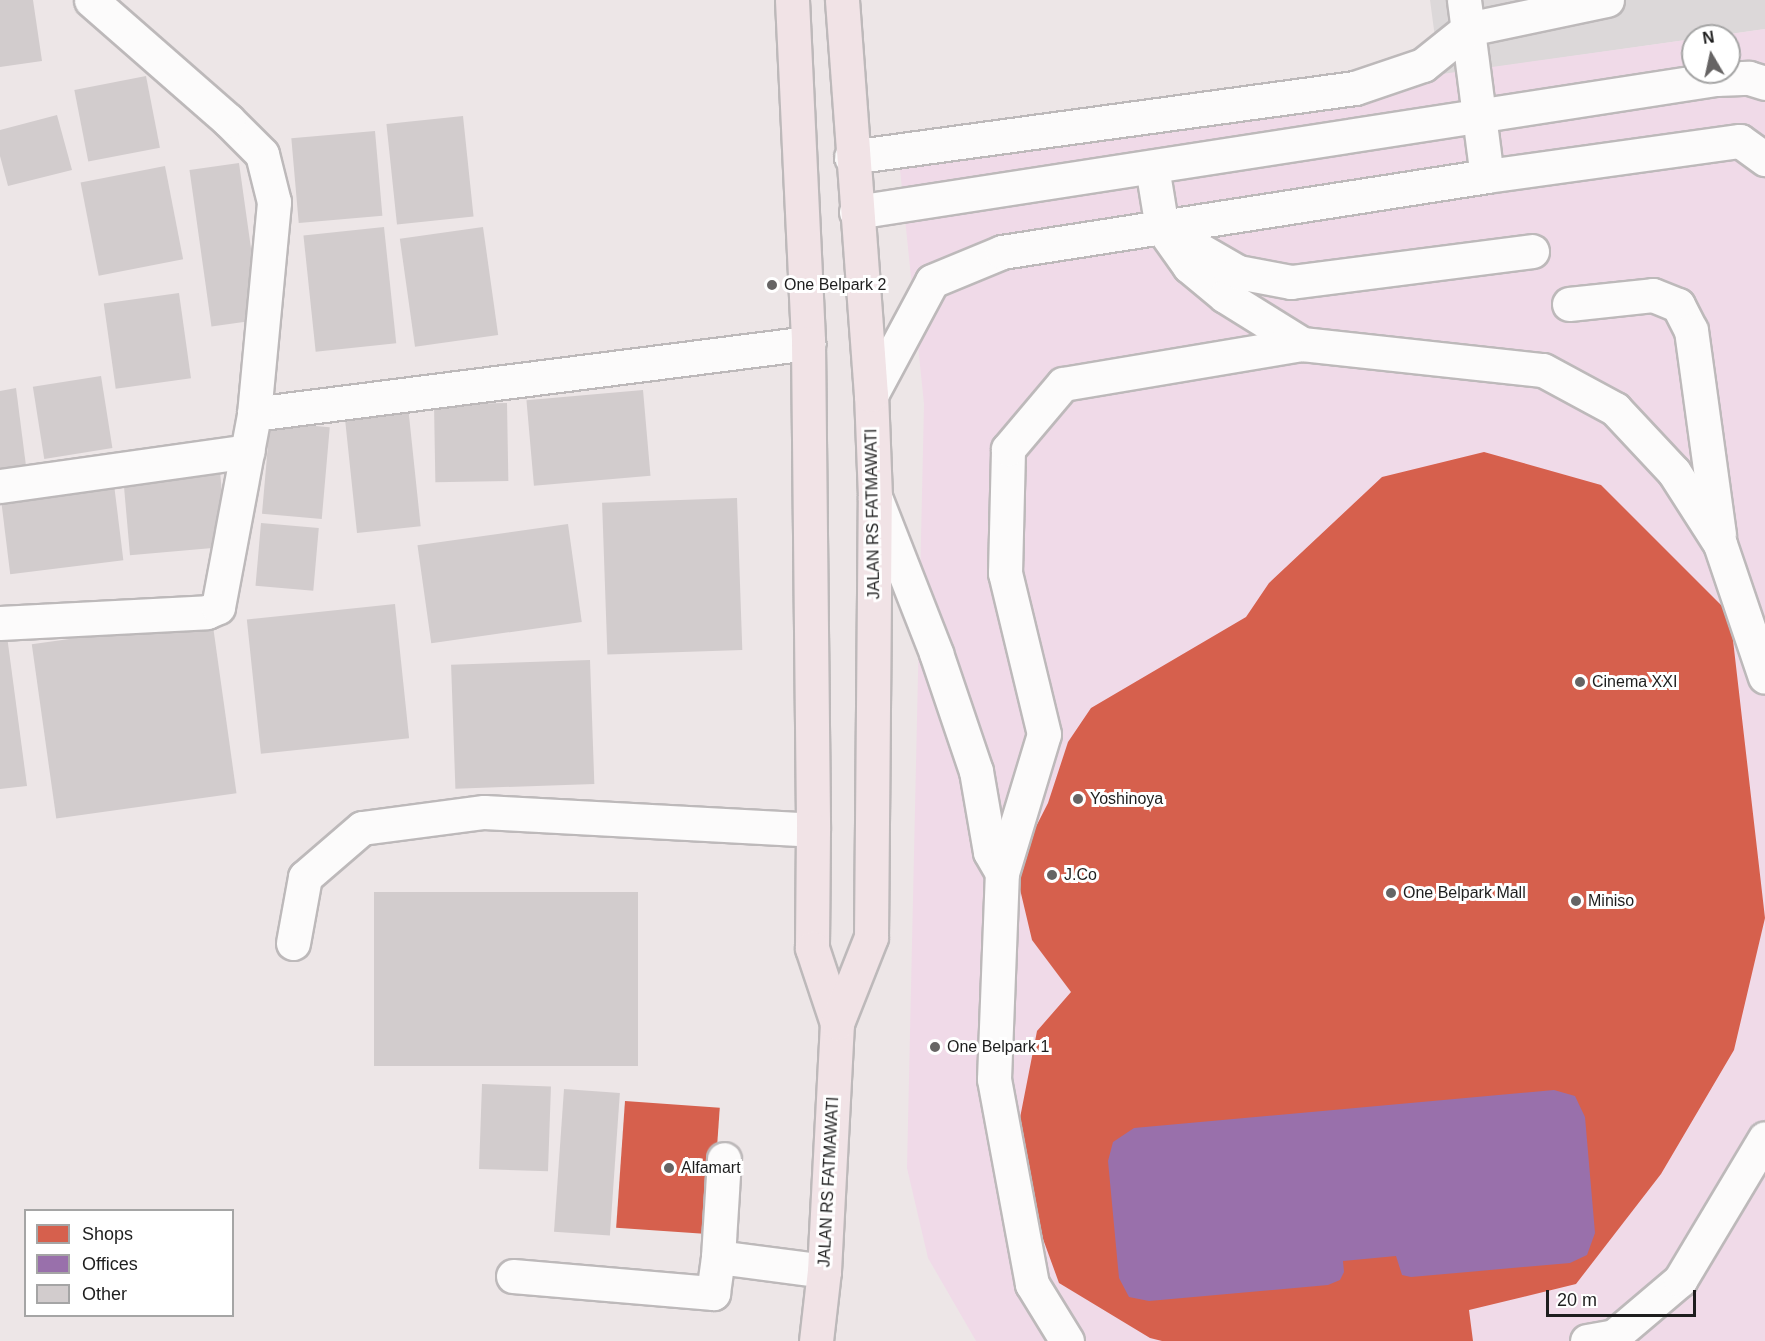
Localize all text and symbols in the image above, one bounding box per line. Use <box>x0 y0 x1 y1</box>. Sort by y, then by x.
north arrow <box>1681 24 1741 84</box>
text: N <box>1701 28 1715 47</box>
place label: One Belpark 2 <box>784 275 886 295</box>
marker: One Belpark 2 <box>765 278 779 292</box>
street label: JALAN RS FATMAWATI <box>862 429 884 599</box>
place label: Cinema XXI <box>1592 672 1677 692</box>
marker: Cinema XXI <box>1573 675 1587 689</box>
place label: Yoshinoya <box>1090 789 1163 809</box>
marker: Yoshinoya <box>1071 792 1085 806</box>
place label: J.Co <box>1064 865 1097 885</box>
marker: J.Co <box>1045 868 1059 882</box>
place label: One Belpark Mall <box>1403 883 1526 903</box>
marker: One Belpark Mall <box>1384 886 1398 900</box>
place label: Miniso <box>1588 891 1634 911</box>
marker: Miniso <box>1569 894 1583 908</box>
place label: One Belpark 1 <box>947 1037 1049 1057</box>
marker: One Belpark 1 <box>928 1040 942 1054</box>
street label: JALAN RS FATMAWATI <box>815 1096 843 1268</box>
place label: Alfamart <box>681 1158 741 1178</box>
marker: Alfamart <box>662 1161 676 1175</box>
legend <box>24 1209 234 1317</box>
text: Shops <box>82 1224 133 1244</box>
text: Offices <box>82 1254 138 1274</box>
scale bar <box>1549 1278 1699 1316</box>
text: Other <box>82 1284 127 1304</box>
text: 20 m <box>1557 1290 1597 1310</box>

